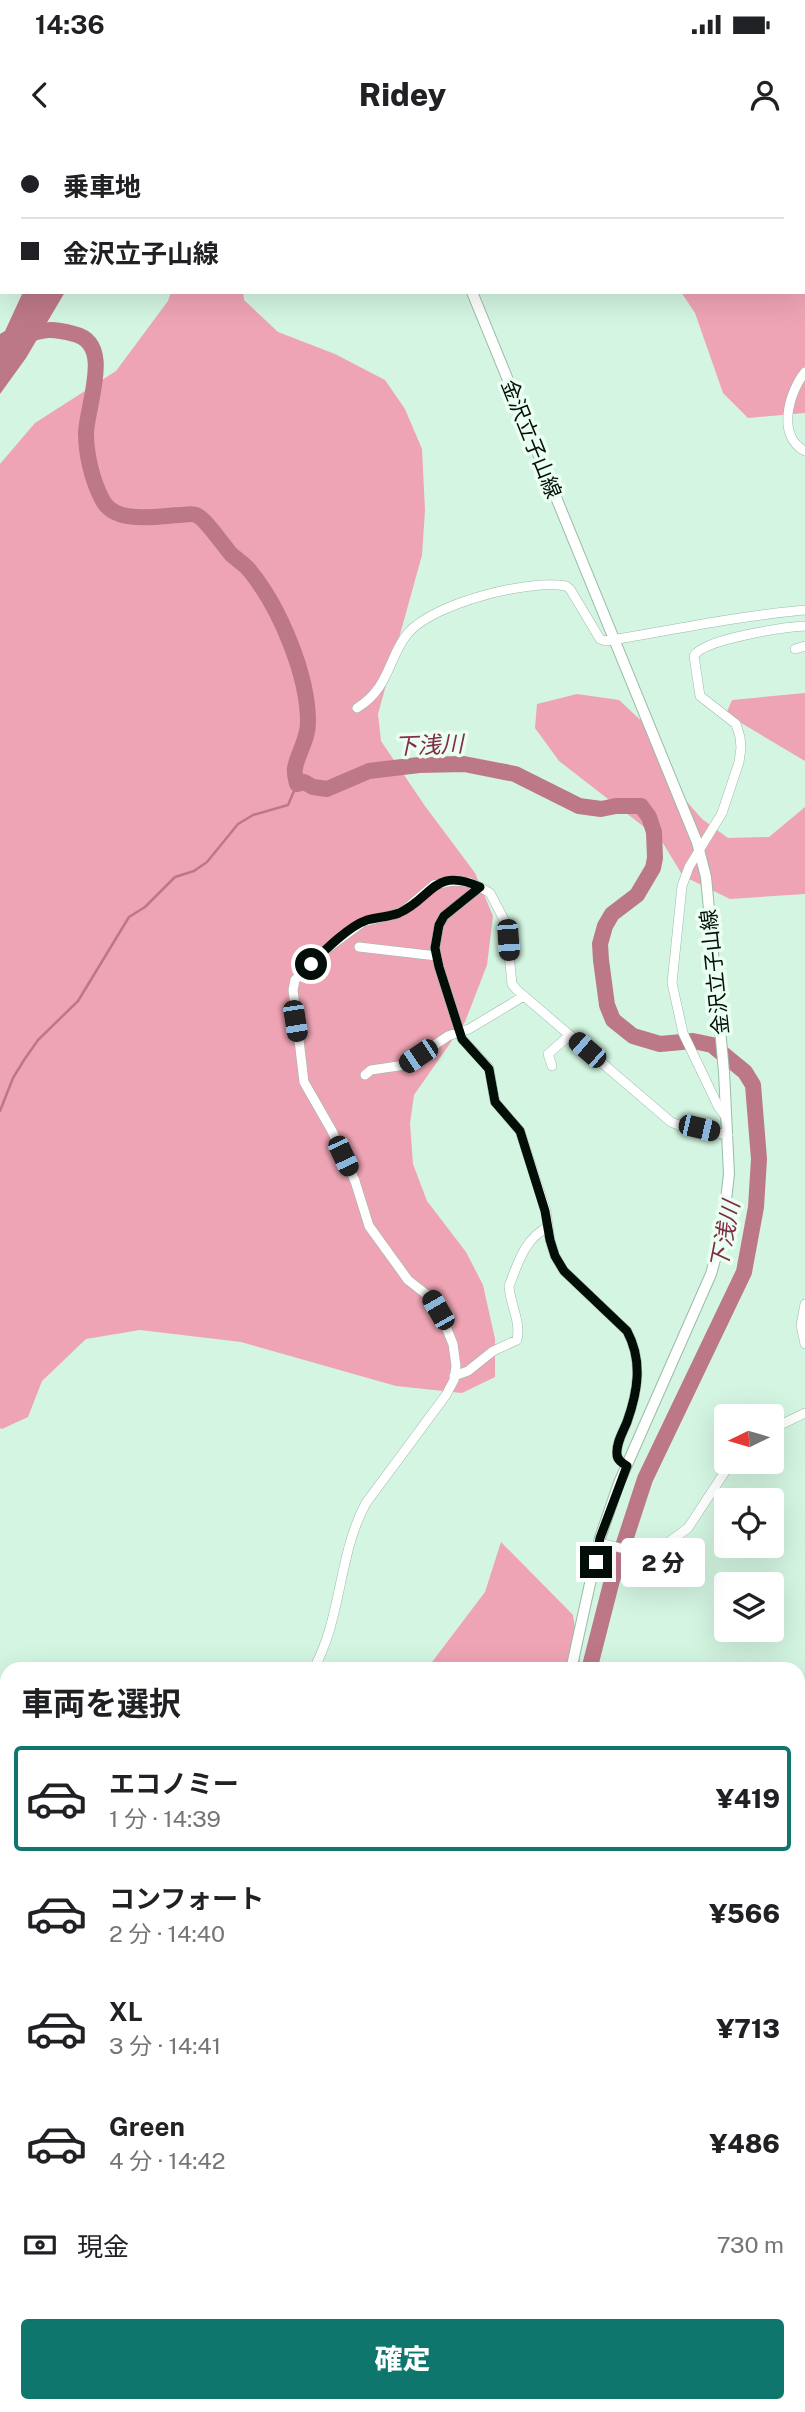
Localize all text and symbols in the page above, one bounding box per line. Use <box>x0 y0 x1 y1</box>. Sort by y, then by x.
text: 14:36 <box>35 9 105 40</box>
icon: back <box>21 76 59 114</box>
text: Ridey <box>359 76 446 113</box>
icon: person <box>746 76 784 114</box>
text: 乗車地 <box>63 171 141 202</box>
text: 金沢立子山線 <box>63 238 219 269</box>
street label: 金沢立子山線 <box>496 376 567 502</box>
water label: 下浅川 <box>394 730 467 759</box>
street label: 金沢立子山線 <box>695 908 734 1036</box>
car <box>497 918 520 962</box>
route start <box>295 948 327 980</box>
car <box>282 999 309 1043</box>
car <box>565 1028 610 1072</box>
car <box>395 1036 442 1076</box>
car <box>677 1113 722 1143</box>
car <box>325 1133 362 1179</box>
water label: 下浅川 <box>705 1196 745 1271</box>
car <box>419 1287 458 1333</box>
north arrow <box>714 1404 784 1474</box>
map controls <box>714 1404 784 1642</box>
button: locate <box>714 1488 784 1558</box>
callout: 2 分 <box>620 1538 704 1586</box>
route end <box>580 1546 612 1578</box>
text: 2 分 <box>641 1549 685 1576</box>
button: layers <box>714 1572 784 1642</box>
text: 車両を選択 <box>21 1685 181 1722</box>
icon: car <box>25 1767 88 1830</box>
text: エコノミー <box>109 1768 239 1799</box>
text: ¥419 <box>716 1783 780 1814</box>
text: 1 分 · 14:39 <box>109 1805 221 1832</box>
icon: car <box>25 1882 88 1945</box>
text: コンフォート <box>109 1883 264 1914</box>
text: ¥566 <box>709 1898 780 1929</box>
text: 2 分 · 14:40 <box>109 1920 225 1947</box>
text: XL <box>109 1996 143 2027</box>
icon: car <box>25 1997 88 2060</box>
text: ¥713 <box>717 2013 780 2044</box>
text: 3 分 · 14:41 <box>109 2032 221 2059</box>
text: Green <box>109 2111 185 2142</box>
icon: car <box>25 2112 88 2175</box>
text: ¥486 <box>710 2128 780 2159</box>
text: 4 分 · 14:42 <box>109 2147 225 2174</box>
icon: cash <box>21 2226 59 2264</box>
text: 現金 <box>77 2231 129 2262</box>
text: 730 m <box>717 2231 784 2258</box>
button: 確定 <box>21 2319 784 2399</box>

